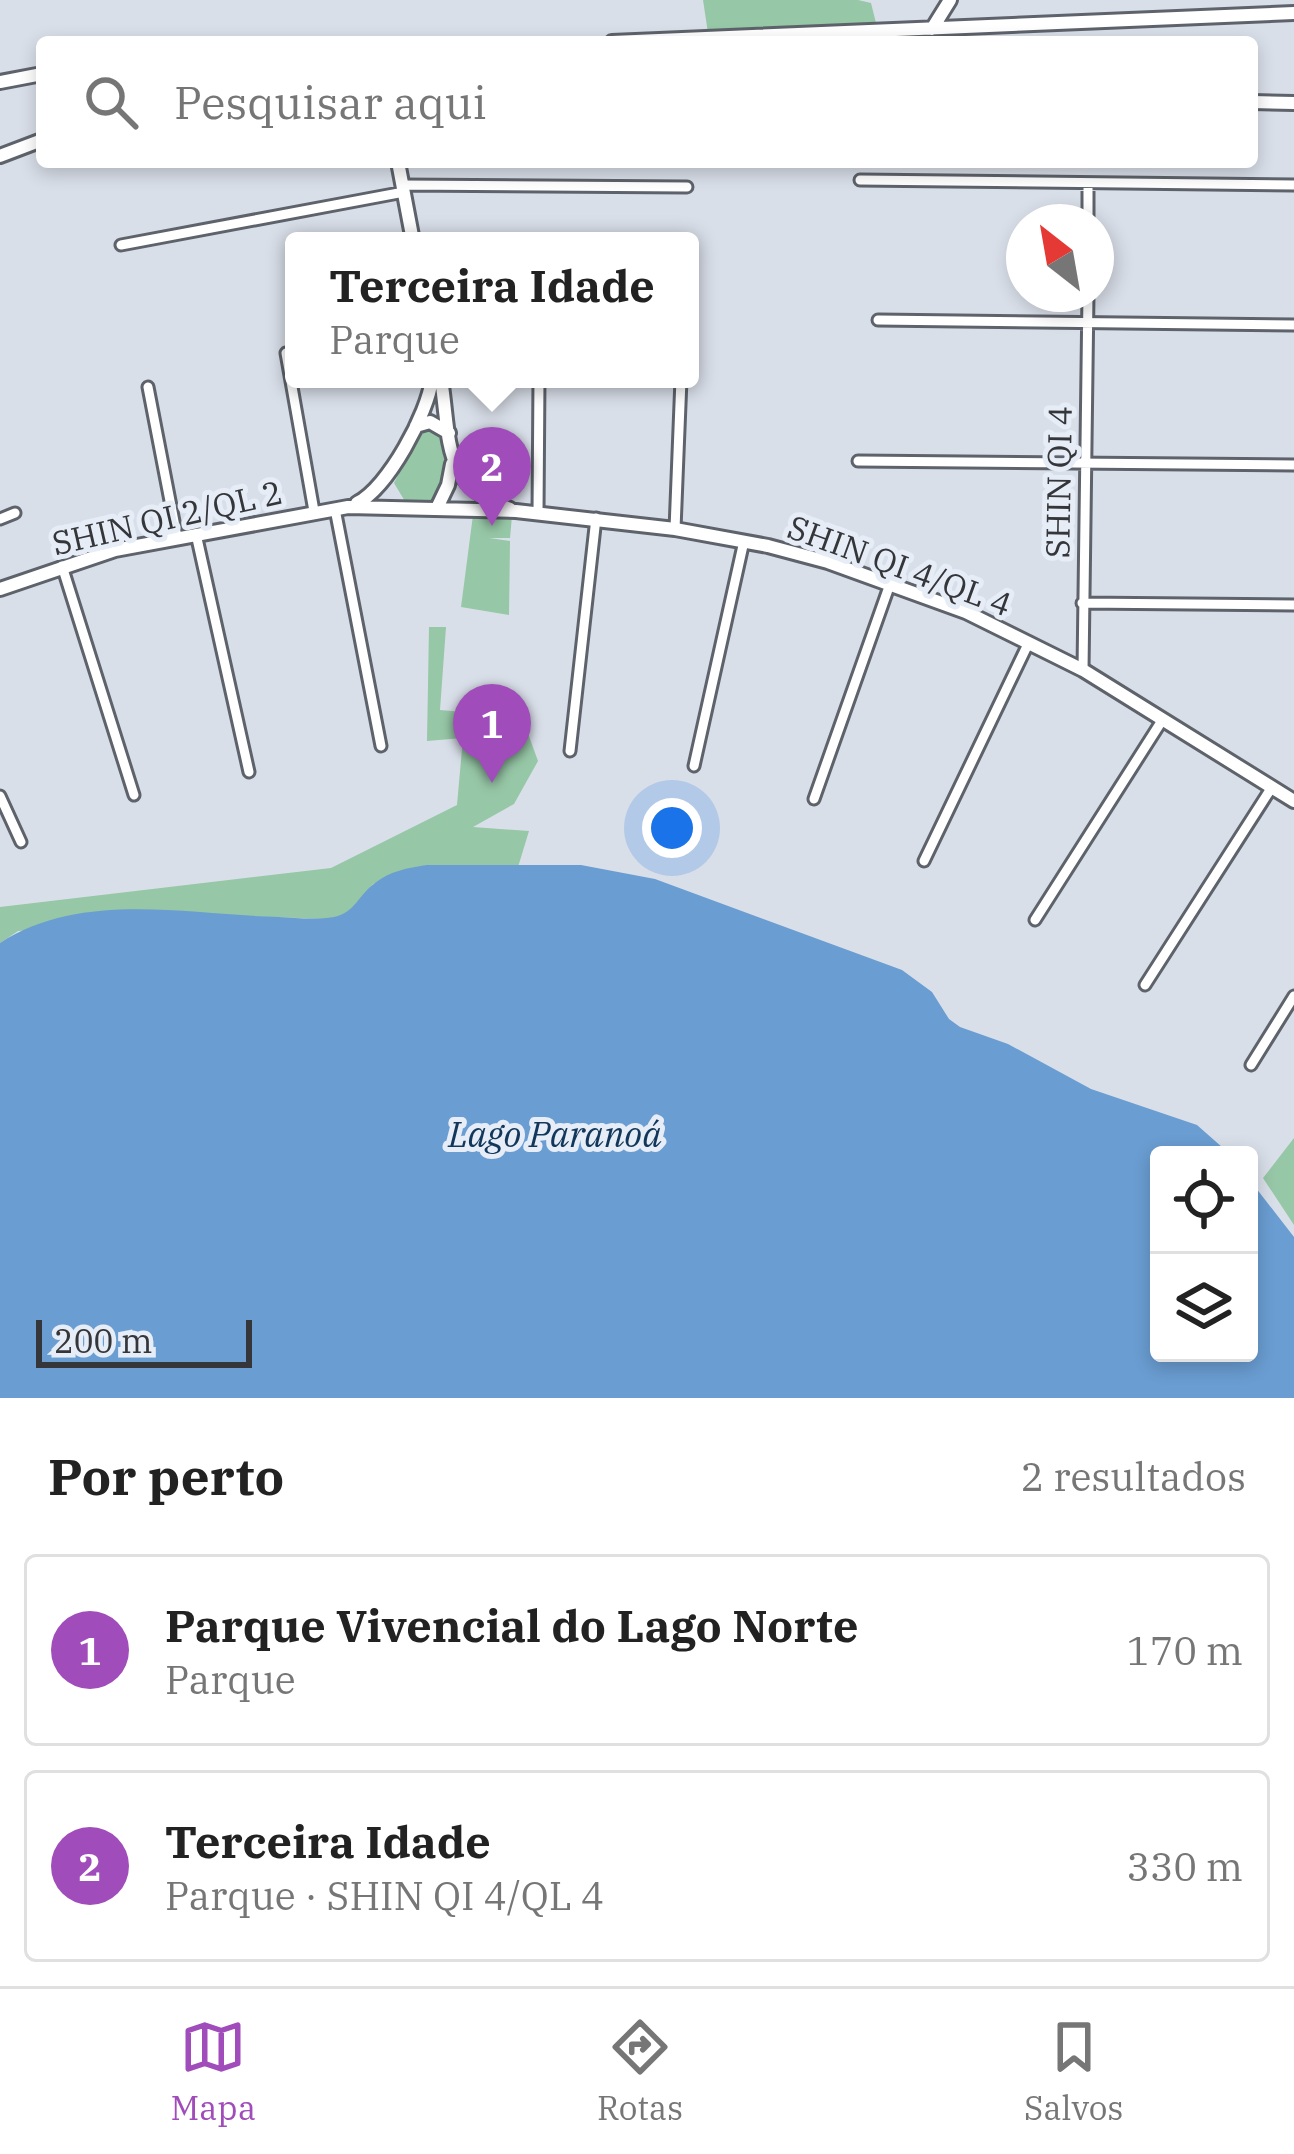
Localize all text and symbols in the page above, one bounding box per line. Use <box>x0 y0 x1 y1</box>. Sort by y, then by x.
search box <box>36 36 1258 168</box>
icon: search <box>78 69 144 135</box>
text: Pesquisar aqui <box>174 73 487 131</box>
north arrow <box>1006 204 1114 312</box>
popup <box>285 232 699 388</box>
text: Terceira Idade <box>329 256 655 314</box>
text: Parque <box>329 314 460 365</box>
street label: SHIN QI 4 <box>1035 405 1081 559</box>
pin: 2 <box>453 427 531 526</box>
street label: SHIN QI 2/QL 2 <box>48 470 286 564</box>
street label: SHIN QI 4/QL 4 <box>782 505 1018 625</box>
pin: 1 <box>453 684 531 783</box>
your location <box>642 798 702 858</box>
water label: Lago Paranoá <box>447 1110 662 1157</box>
map controls <box>1150 1146 1258 1362</box>
button: locate <box>1150 1146 1258 1254</box>
button: layers <box>1150 1254 1258 1362</box>
scale bar <box>36 1314 252 1367</box>
text: 200 m <box>54 1319 153 1362</box>
text: Por perto <box>48 1443 284 1509</box>
text: 2 resultados <box>1021 1451 1246 1502</box>
text: Parque Vivencial do Lago Norte <box>165 1596 858 1654</box>
text: 1 <box>78 1625 102 1676</box>
text: 170 m <box>1127 1625 1243 1676</box>
text: Parque <box>165 1654 296 1705</box>
text: Terceira Idade <box>165 1812 491 1870</box>
text: 2 <box>78 1841 102 1892</box>
text: 330 m <box>1127 1841 1243 1892</box>
text: Parque · SHIN QI 4/QL 4 <box>165 1870 604 1921</box>
tab: Mapa <box>171 2014 256 2129</box>
tab: Rotas <box>597 2014 683 2129</box>
tab: Salvos <box>1024 2014 1123 2129</box>

